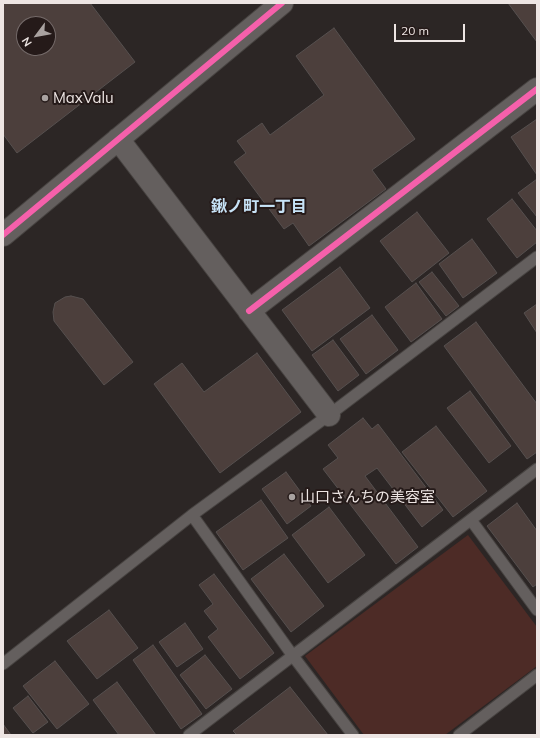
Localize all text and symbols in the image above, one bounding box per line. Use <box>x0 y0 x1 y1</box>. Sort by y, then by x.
north arrow <box>16 16 56 56</box>
scale bar <box>396 16 467 42</box>
text: 20 m <box>401 23 429 38</box>
text: N <box>19 35 35 49</box>
place label: MaxValu <box>53 89 114 107</box>
marker: MaxValu <box>40 93 50 103</box>
district label: 鍬ノ町一丁目 <box>211 197 307 217</box>
place label: 山口さんちの美容室 <box>300 488 435 506</box>
marker: 山口さんちの美容室 <box>287 492 297 502</box>

